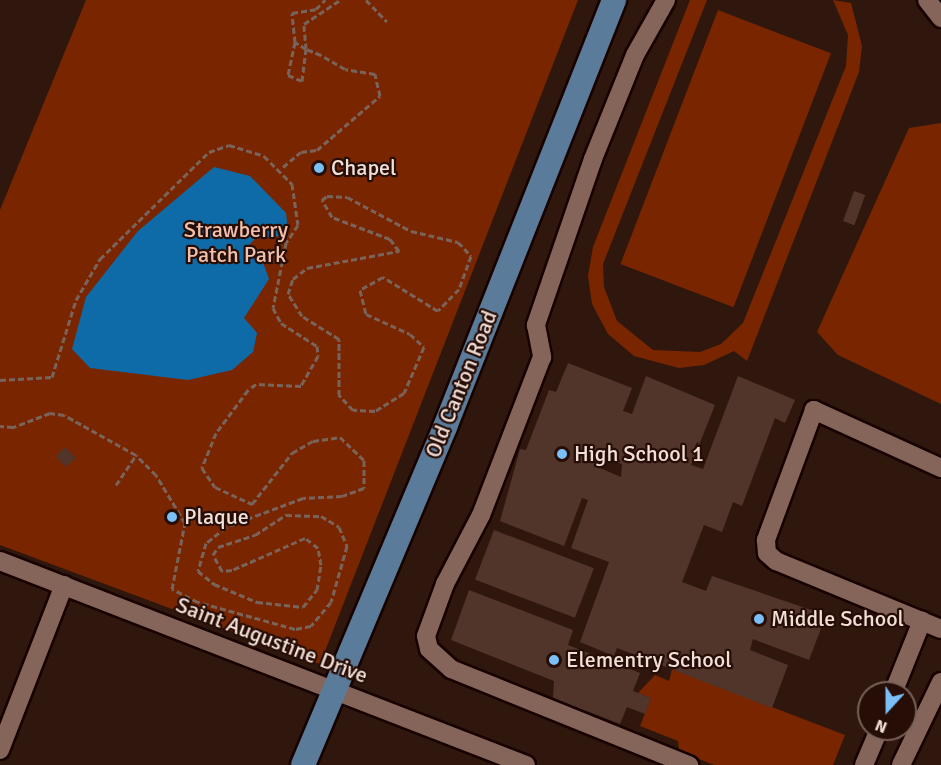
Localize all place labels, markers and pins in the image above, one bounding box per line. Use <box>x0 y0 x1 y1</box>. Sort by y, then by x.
place label: Chapel <box>331 155 397 181</box>
marker: Chapel <box>312 161 326 175</box>
place label: High School 1 <box>574 441 704 467</box>
marker: High School 1 <box>555 447 569 461</box>
place label: Plaque <box>184 504 249 530</box>
marker: Plaque <box>165 510 179 524</box>
place label: Middle School <box>771 606 904 632</box>
marker: Middle School <box>752 612 766 626</box>
place label: Elementry School <box>566 647 732 673</box>
marker: Elementry School <box>547 653 561 667</box>

